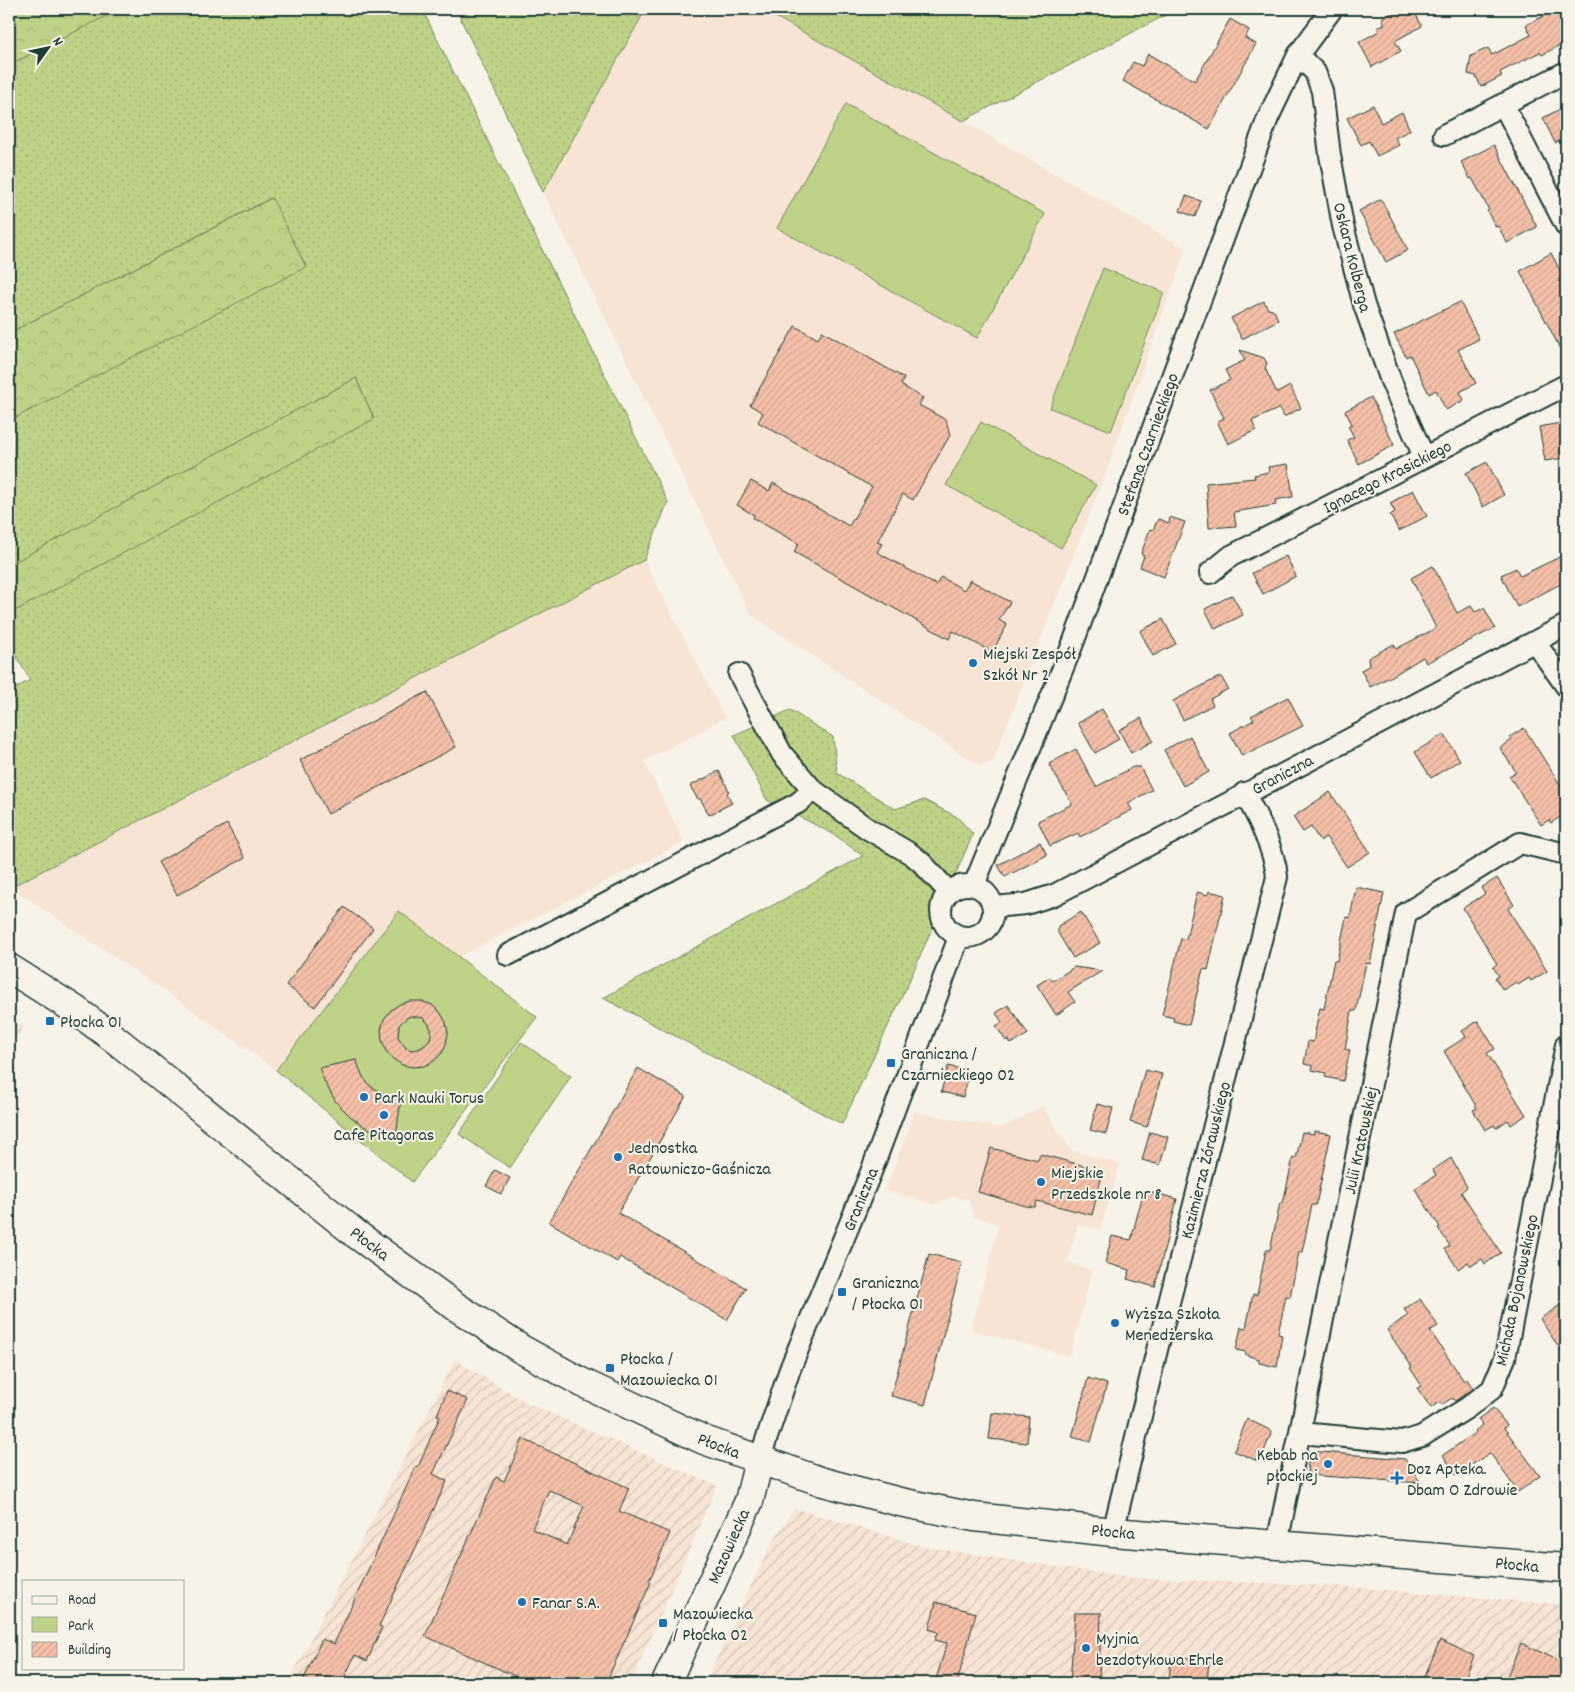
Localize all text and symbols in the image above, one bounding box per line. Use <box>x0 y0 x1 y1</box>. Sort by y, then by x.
north arrow <box>22 22 72 72</box>
text: N <box>47 34 68 50</box>
street label: Oskara Kolberga <box>1325 200 1376 316</box>
street label: Stefana Czarnieckiego <box>1112 370 1187 520</box>
street label: Ignacego Krasickiego <box>1319 435 1457 521</box>
place label: Miejski Zespół Szkół Nr 2 <box>983 643 1077 689</box>
marker: Miejski Zespół Szkół Nr 2 <box>967 657 979 669</box>
street label: Graniczna <box>1248 749 1319 803</box>
place label: Płocka 01 <box>60 1011 122 1036</box>
marker: Płocka 01 <box>44 1015 56 1027</box>
place label: Graniczna / Czarnieckiego 02 <box>901 1043 1015 1089</box>
marker: Graniczna / Czarnieckiego 02 <box>885 1057 897 1069</box>
street label: Kazimierza Żórawskiego <box>1176 1079 1239 1242</box>
street label: Julii Kratowskiej <box>1339 1084 1386 1197</box>
place label: Park Nauki Torus <box>374 1087 484 1112</box>
marker: Park Nauki Torus <box>358 1091 370 1103</box>
marker: Cafe Pitagoras <box>378 1109 390 1121</box>
place label: Cafe Pitagoras <box>334 1124 434 1149</box>
place label: Jednostka Ratowniczo-Gaśnicza <box>628 1137 771 1183</box>
marker: Jednostka Ratowniczo-Gaśnicza <box>612 1151 624 1163</box>
place label: Miejskie Przedszkole nr 8 <box>1051 1162 1162 1208</box>
street label: Graniczna <box>838 1164 887 1236</box>
marker: Miejskie Przedszkole nr 8 <box>1035 1176 1047 1188</box>
street label: Michała Bojanowskiego <box>1490 1212 1547 1369</box>
street label: Płocka <box>343 1222 394 1268</box>
place label: Graniczna / Płocka 01 <box>852 1272 923 1318</box>
marker: Graniczna / Płocka 01 <box>836 1286 848 1298</box>
place label: Wyższa Szkoła Menedżerska <box>1125 1303 1220 1349</box>
marker: Wyższa Szkoła Menedżerska <box>1109 1317 1121 1329</box>
place label: Płocka / Mazowiecka 01 <box>620 1348 718 1394</box>
marker: Płocka / Mazowiecka 01 <box>604 1362 616 1374</box>
street label: Płocka <box>693 1428 744 1467</box>
place label: Kebab na płockiej <box>1257 1444 1319 1490</box>
marker: Kebab na płockiej <box>1322 1458 1334 1470</box>
place label: Doz Apteka. Dbam O Zdrowie <box>1407 1458 1517 1504</box>
marker: Doz Apteka. Dbam O Zdrowie <box>1391 1472 1403 1484</box>
street label: Mazowiecka <box>703 1505 758 1589</box>
street label: Płocka <box>1090 1519 1136 1548</box>
street label: Płocka <box>1494 1552 1540 1581</box>
legend <box>22 1580 185 1670</box>
text: Road <box>68 1590 96 1612</box>
place label: Fanar S.A. <box>532 1592 600 1617</box>
marker: Fanar S.A. <box>516 1596 528 1608</box>
place label: Mazowiecka / Płocka 02 <box>673 1603 753 1649</box>
text: Park <box>68 1616 94 1638</box>
marker: Mazowiecka / Płocka 02 <box>657 1617 669 1629</box>
place label: Myjnia bezdotykowa Ehrle <box>1096 1628 1224 1674</box>
text: Building <box>68 1640 111 1662</box>
marker: Myjnia bezdotykowa Ehrle <box>1080 1642 1092 1654</box>

